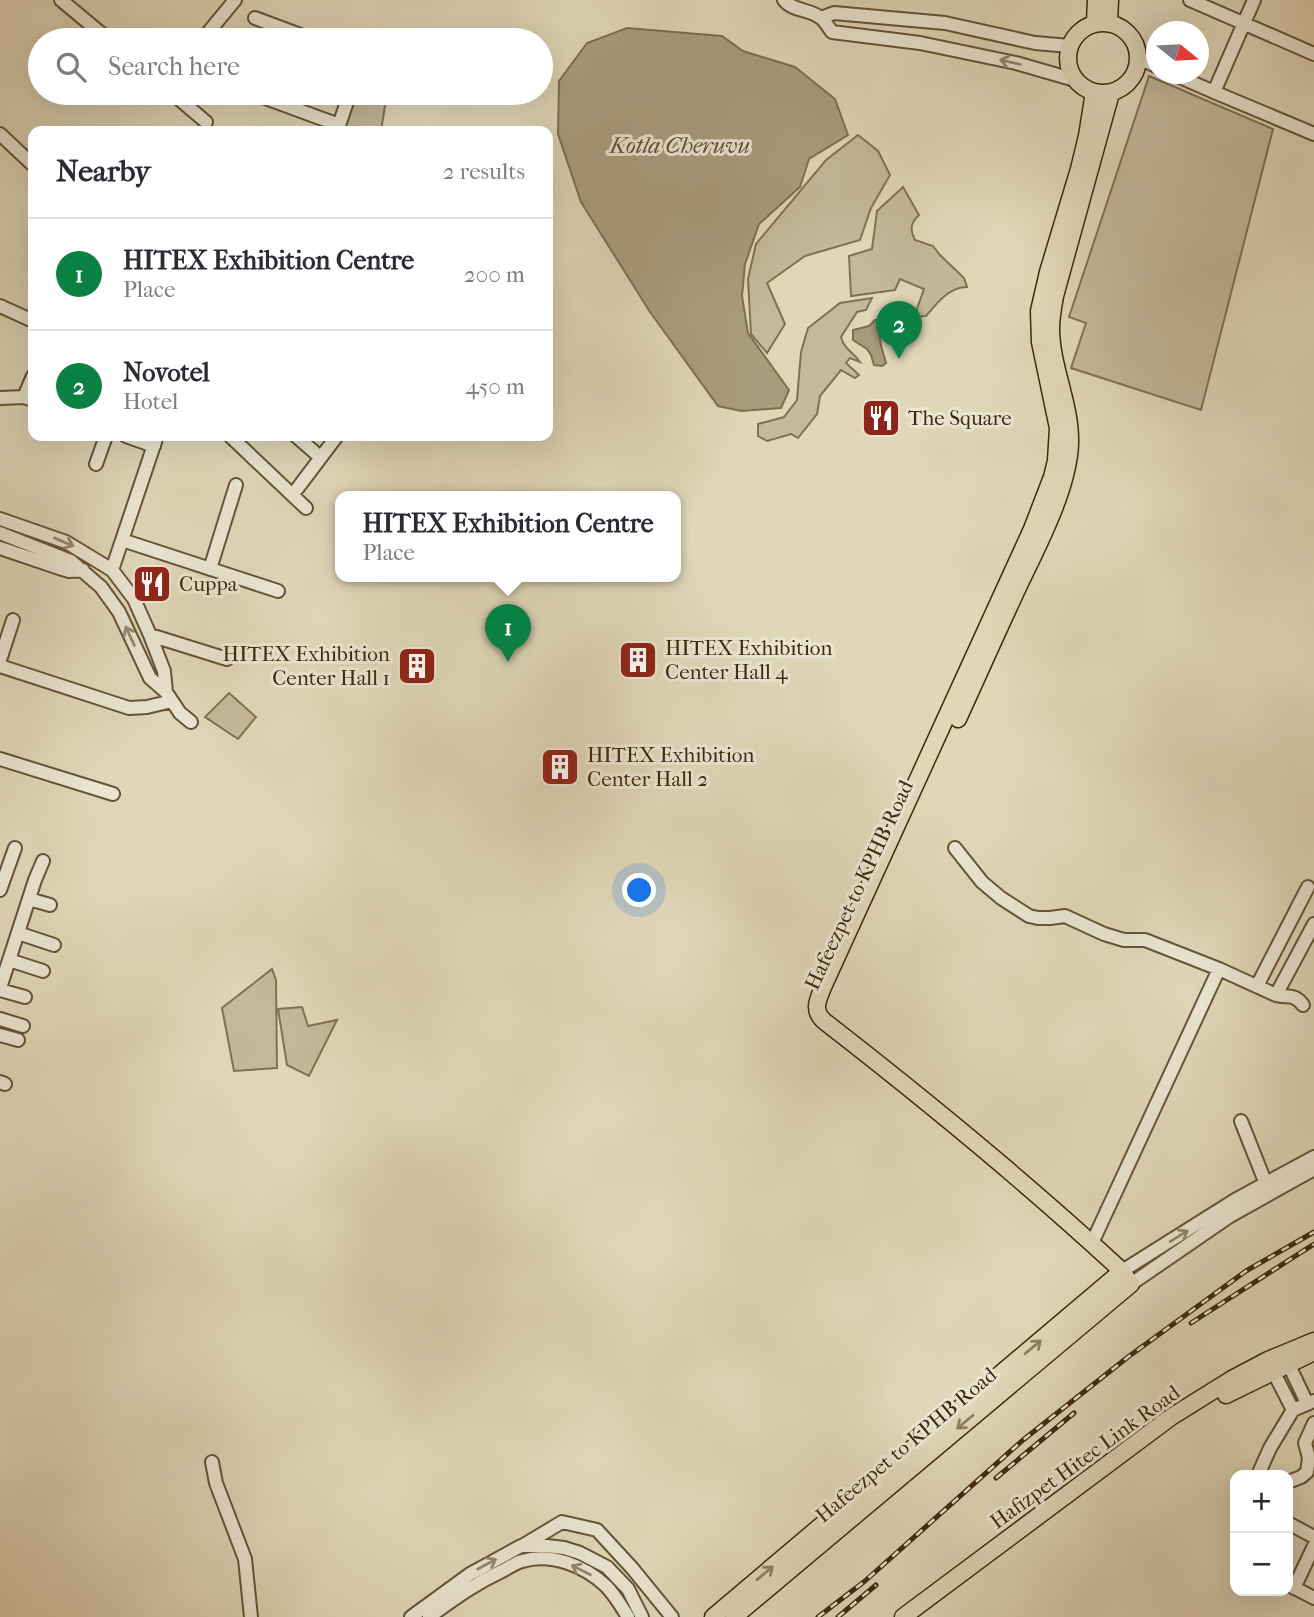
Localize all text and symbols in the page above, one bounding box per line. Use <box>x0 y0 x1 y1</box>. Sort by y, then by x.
north arrow <box>1146 21 1209 84</box>
search box <box>28 28 553 105</box>
icon: search <box>52 48 90 86</box>
text: Search here <box>108 51 240 82</box>
one-way arrow <box>999 54 1021 67</box>
water label: Kotla Cheruvu <box>608 132 750 159</box>
text: Nearby <box>56 154 151 189</box>
text: 2 results <box>443 158 525 185</box>
text: HITEX Exhibition Centre <box>123 245 414 276</box>
text: 1 <box>75 261 83 288</box>
text: 200 m <box>464 261 525 288</box>
text: Place <box>123 276 175 303</box>
pin: 2 <box>876 301 922 359</box>
text: Novotel <box>123 357 210 388</box>
text: 2 <box>73 373 85 400</box>
text: 450 m <box>465 373 525 400</box>
text: Hotel <box>123 388 178 415</box>
restaurant icon: The Square <box>860 397 902 439</box>
place label: The Square <box>908 406 1012 430</box>
popup <box>335 491 681 582</box>
text: HITEX Exhibition Centre <box>362 508 654 539</box>
one-way arrow <box>53 536 74 549</box>
text: Place <box>362 539 415 566</box>
restaurant icon: Cuppa <box>131 563 173 605</box>
place label: Cuppa <box>179 572 238 596</box>
pin: 1 <box>485 604 531 662</box>
one-way arrow <box>123 626 136 647</box>
place label: HITEX Exhibition Center Hall 4 <box>665 636 832 684</box>
building icon: HITEX Exhibition Center Hall 4 <box>617 639 659 681</box>
place label: HITEX Exhibition Center Hall 1 <box>223 642 390 690</box>
building icon: HITEX Exhibition Center Hall 1 <box>396 645 438 687</box>
place label: HITEX Exhibition Center Hall 2 <box>587 743 754 791</box>
building icon: HITEX Exhibition Center Hall 2 <box>539 746 581 788</box>
street label: Hafeezpet to KPHB Road <box>800 776 918 994</box>
your location <box>622 873 656 907</box>
one-way arrow <box>1168 1229 1188 1243</box>
one-way arrow <box>1023 1339 1041 1355</box>
street label: Hafeezpet to KPHB Road <box>811 1362 1002 1528</box>
street label: Hafizpet Hitec Link Road <box>986 1380 1185 1534</box>
one-way arrow <box>957 1414 975 1430</box>
map controls <box>1230 1470 1293 1596</box>
button: + <box>1230 1470 1293 1533</box>
button: − <box>1230 1533 1293 1596</box>
one-way arrow <box>477 1557 497 1571</box>
one-way arrow <box>571 1562 592 1576</box>
one-way arrow <box>756 1565 774 1581</box>

